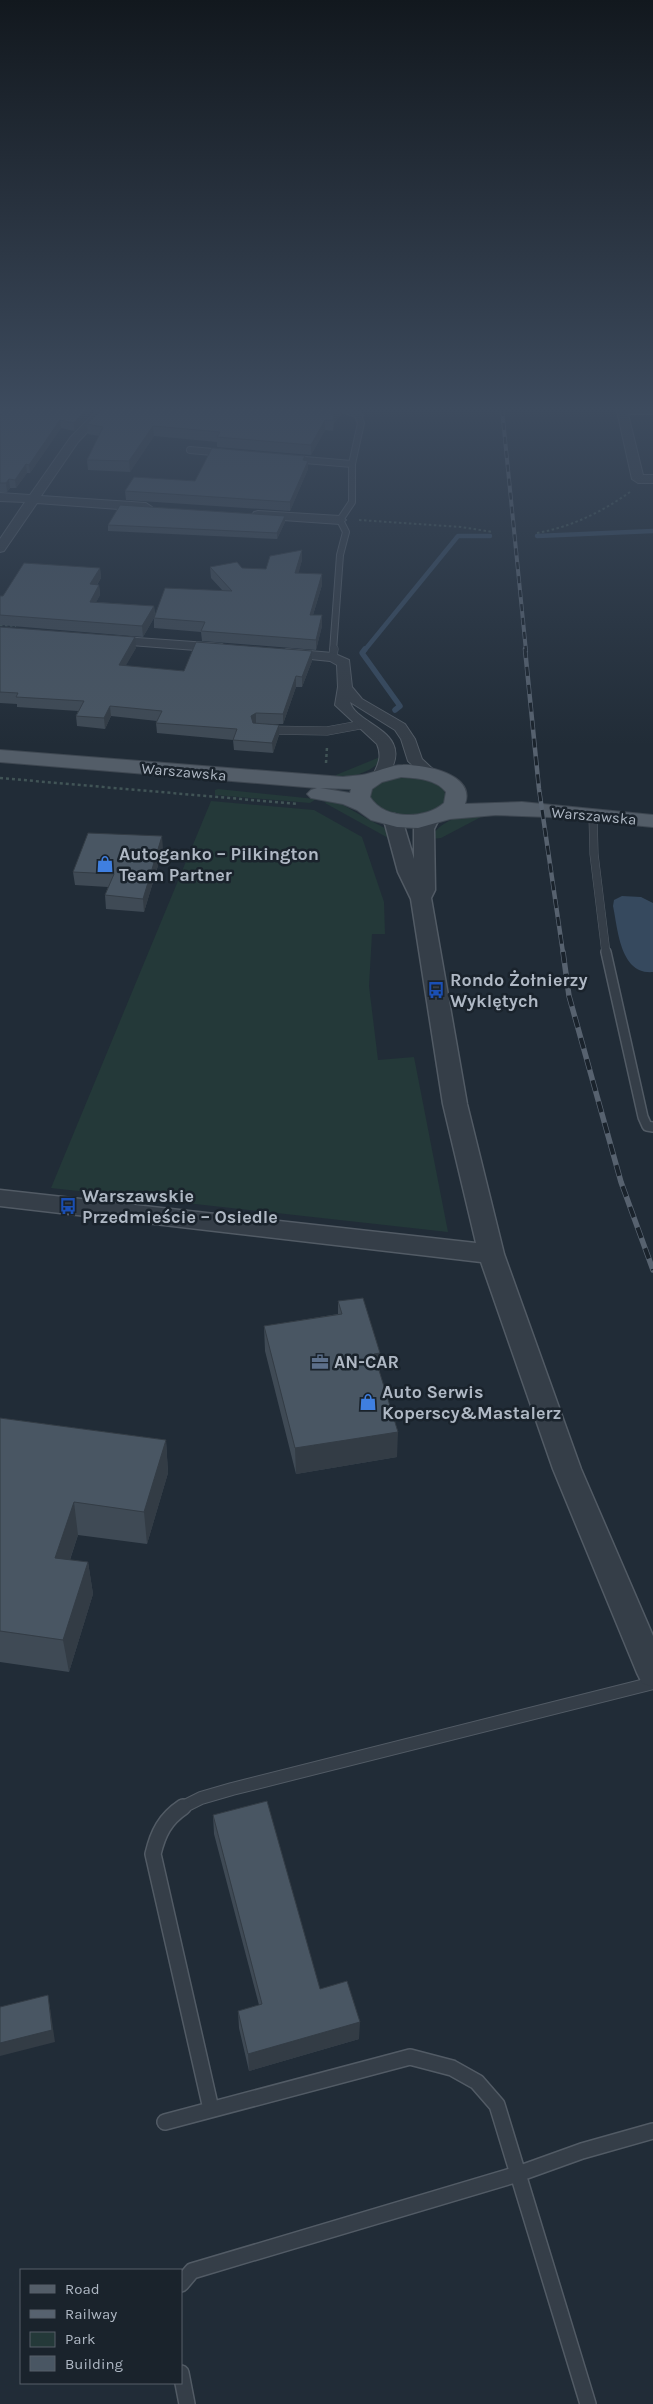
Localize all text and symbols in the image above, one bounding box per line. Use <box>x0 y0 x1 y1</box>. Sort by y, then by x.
street label: Warszawska <box>141 759 227 785</box>
street label: Warszawska <box>551 803 637 829</box>
place label: Autoganko – Pilkington Team Partner <box>119 843 319 886</box>
shop icon: Autoganko – Pilkington Team Partner <box>95 854 115 874</box>
place label: Rondo Żołnierzy Wyklętych <box>450 969 587 1012</box>
bus stop icon: Rondo Żołnierzy Wyklętych <box>426 980 446 1000</box>
place label: Warszawskie Przedmieście – Osiedle <box>82 1185 278 1228</box>
bus stop icon: Warszawskie Przedmieście – Osiedle <box>58 1196 78 1216</box>
place label: AN-CAR <box>334 1351 399 1373</box>
office icon: AN-CAR <box>310 1352 330 1372</box>
place label: Auto Serwis Koperscy&Mastalerz <box>382 1381 561 1424</box>
shop icon: Auto Serwis Koperscy&Mastalerz <box>358 1392 378 1412</box>
legend <box>20 2269 182 2384</box>
text: Road <box>65 2280 100 2298</box>
text: Railway <box>65 2305 117 2323</box>
text: Park <box>65 2330 95 2348</box>
text: Building <box>65 2355 123 2373</box>

